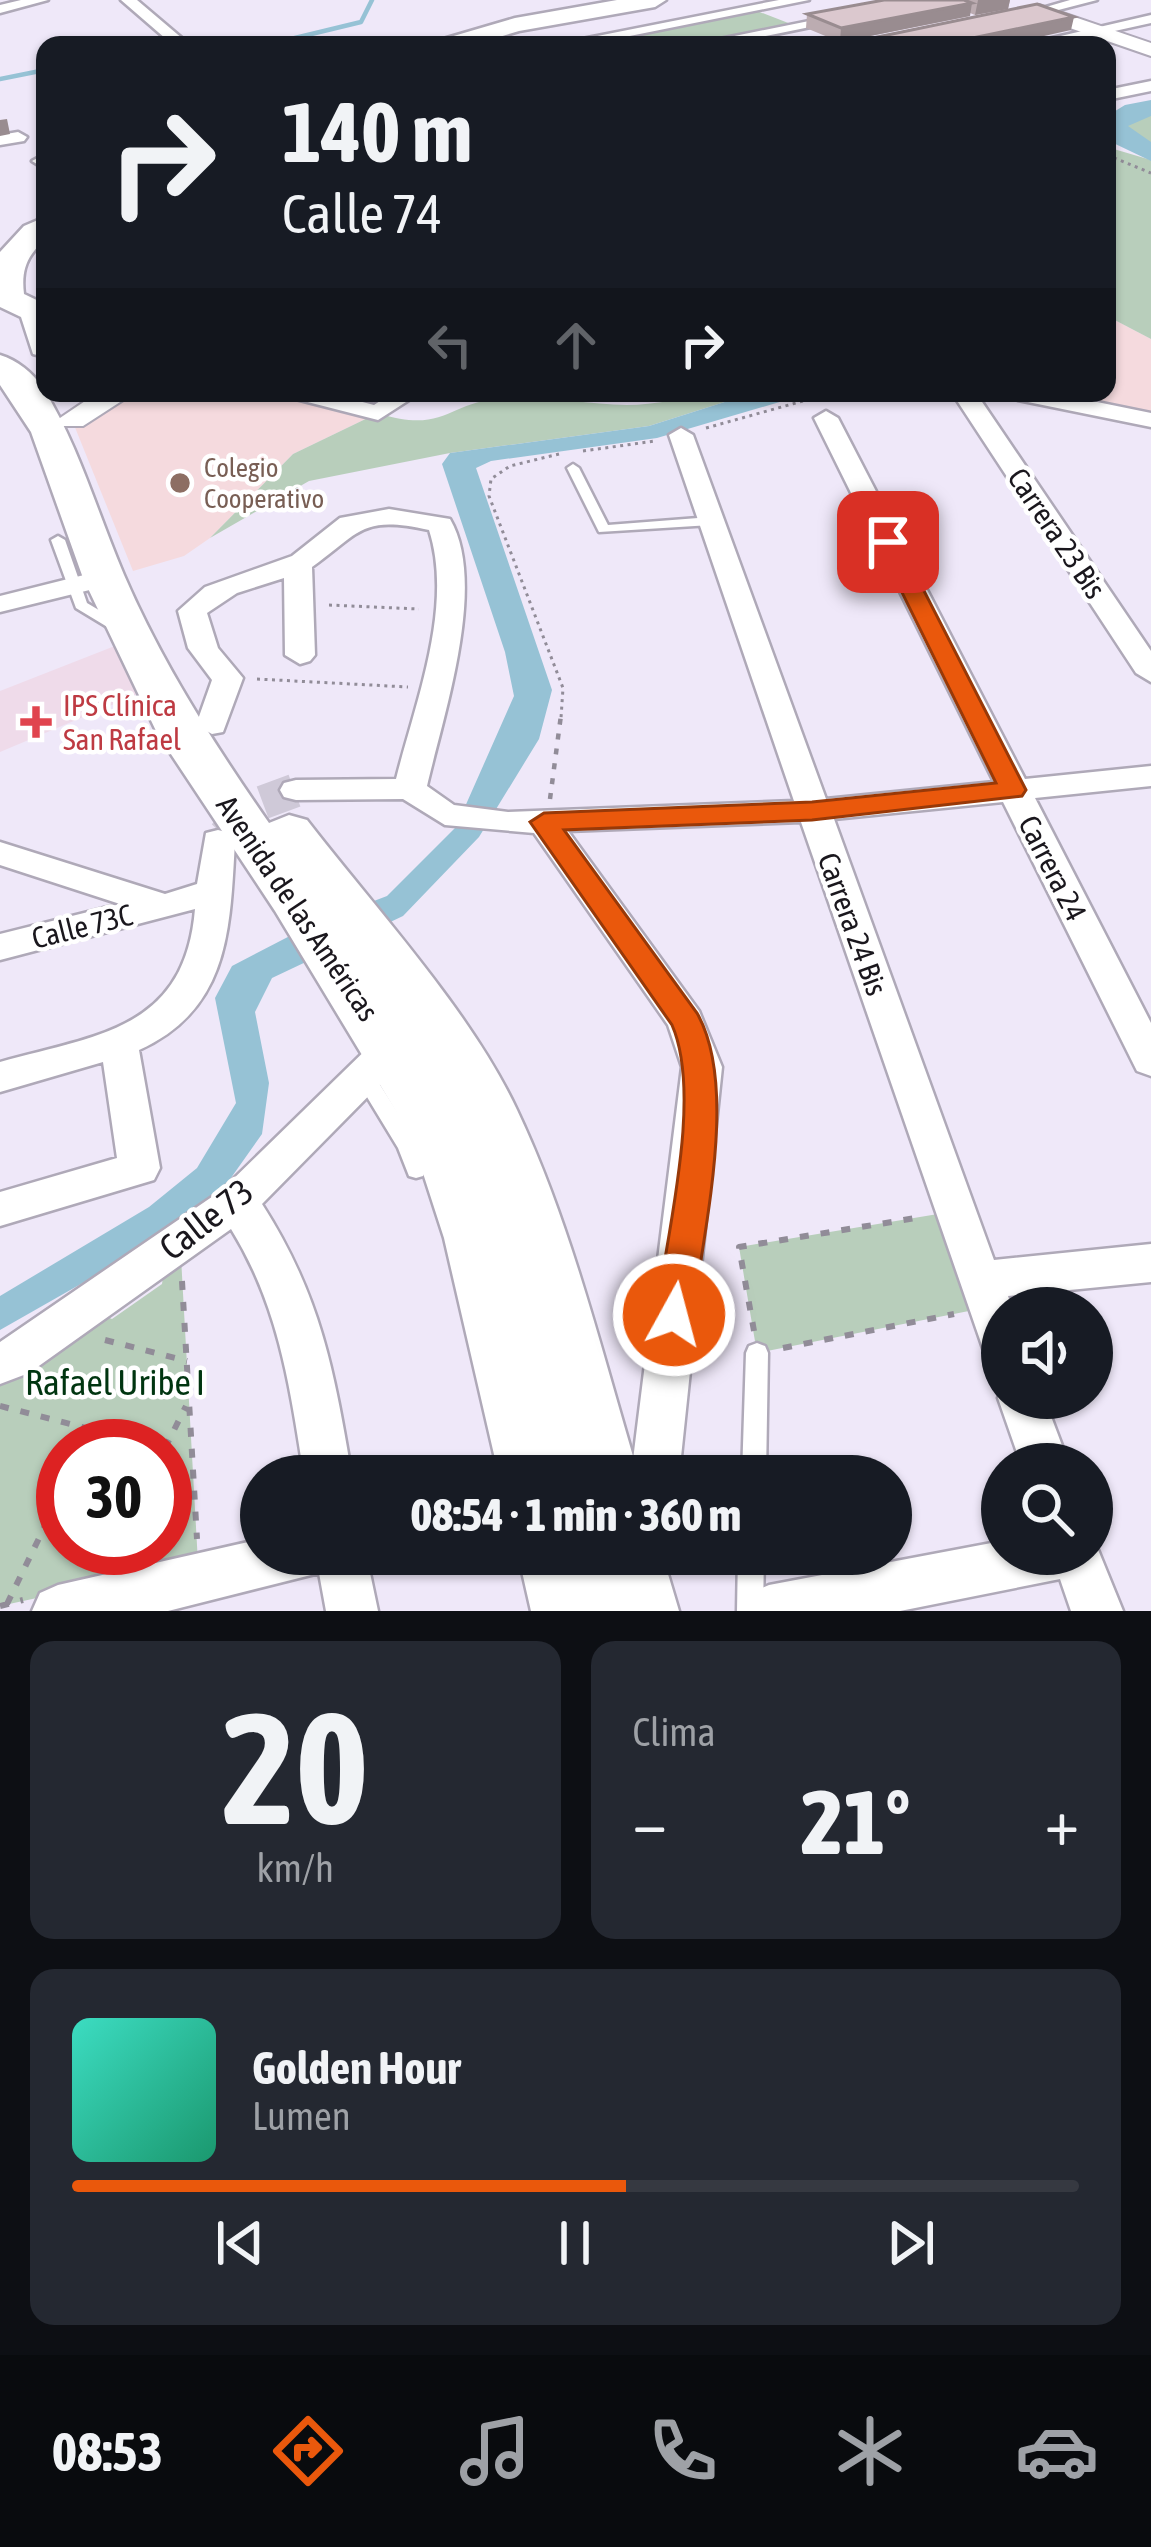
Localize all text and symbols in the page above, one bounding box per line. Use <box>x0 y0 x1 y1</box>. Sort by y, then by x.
icon: right <box>84 84 240 240</box>
text: 140 m <box>282 84 472 180</box>
text: Calle 74 <box>282 183 442 244</box>
icon: left <box>417 312 483 378</box>
icon: ahead <box>543 312 609 378</box>
icon: right <box>669 312 735 378</box>
place label: Colegio Cooperativo <box>204 452 324 514</box>
street label: Carrera 23 Bis <box>1001 462 1113 604</box>
marker: Colegio Cooperativo <box>167 470 193 496</box>
pin <box>837 491 939 593</box>
icon: arrive <box>855 509 921 575</box>
place label: IPS Clínica San Rafael <box>63 688 181 756</box>
marker: IPS Clínica San Rafael <box>20 706 52 738</box>
street label: Avenida de las Américas <box>210 789 386 1027</box>
street label: Carrera 24 <box>1012 810 1094 926</box>
street label: Carrera 24 Bis <box>812 848 894 1000</box>
street label: Calle 73C <box>28 897 136 955</box>
street label: Calle 73 <box>151 1170 261 1268</box>
position arrow <box>611 1252 737 1378</box>
map controls <box>981 1287 1113 1575</box>
button: sound <box>981 1287 1113 1419</box>
park label: Rafael Uribe I <box>25 1361 205 1403</box>
speed limit sign: 30 <box>36 1419 192 1575</box>
button: search <box>981 1443 1113 1575</box>
text: 08:54 · 1 min · 360 m <box>411 1489 741 1541</box>
text: 20 <box>222 1678 369 1857</box>
text: Clima <box>633 1710 716 1754</box>
text: 21° <box>801 1770 910 1873</box>
text: − <box>633 1783 667 1859</box>
text: + <box>1045 1783 1079 1859</box>
text: km/h <box>257 1846 334 1890</box>
text: Golden Hour <box>252 2042 461 2094</box>
text: Lumen <box>252 2094 351 2138</box>
icon: previous <box>207 2210 273 2276</box>
icon: pause <box>542 2210 608 2276</box>
icon: next <box>878 2210 944 2276</box>
icon: directions <box>266 2409 350 2493</box>
icon: music <box>453 2409 537 2493</box>
icon: phone <box>641 2409 725 2493</box>
icon: climate <box>828 2409 912 2493</box>
icon: car <box>1015 2409 1099 2493</box>
text: 08:53 <box>52 2421 163 2482</box>

